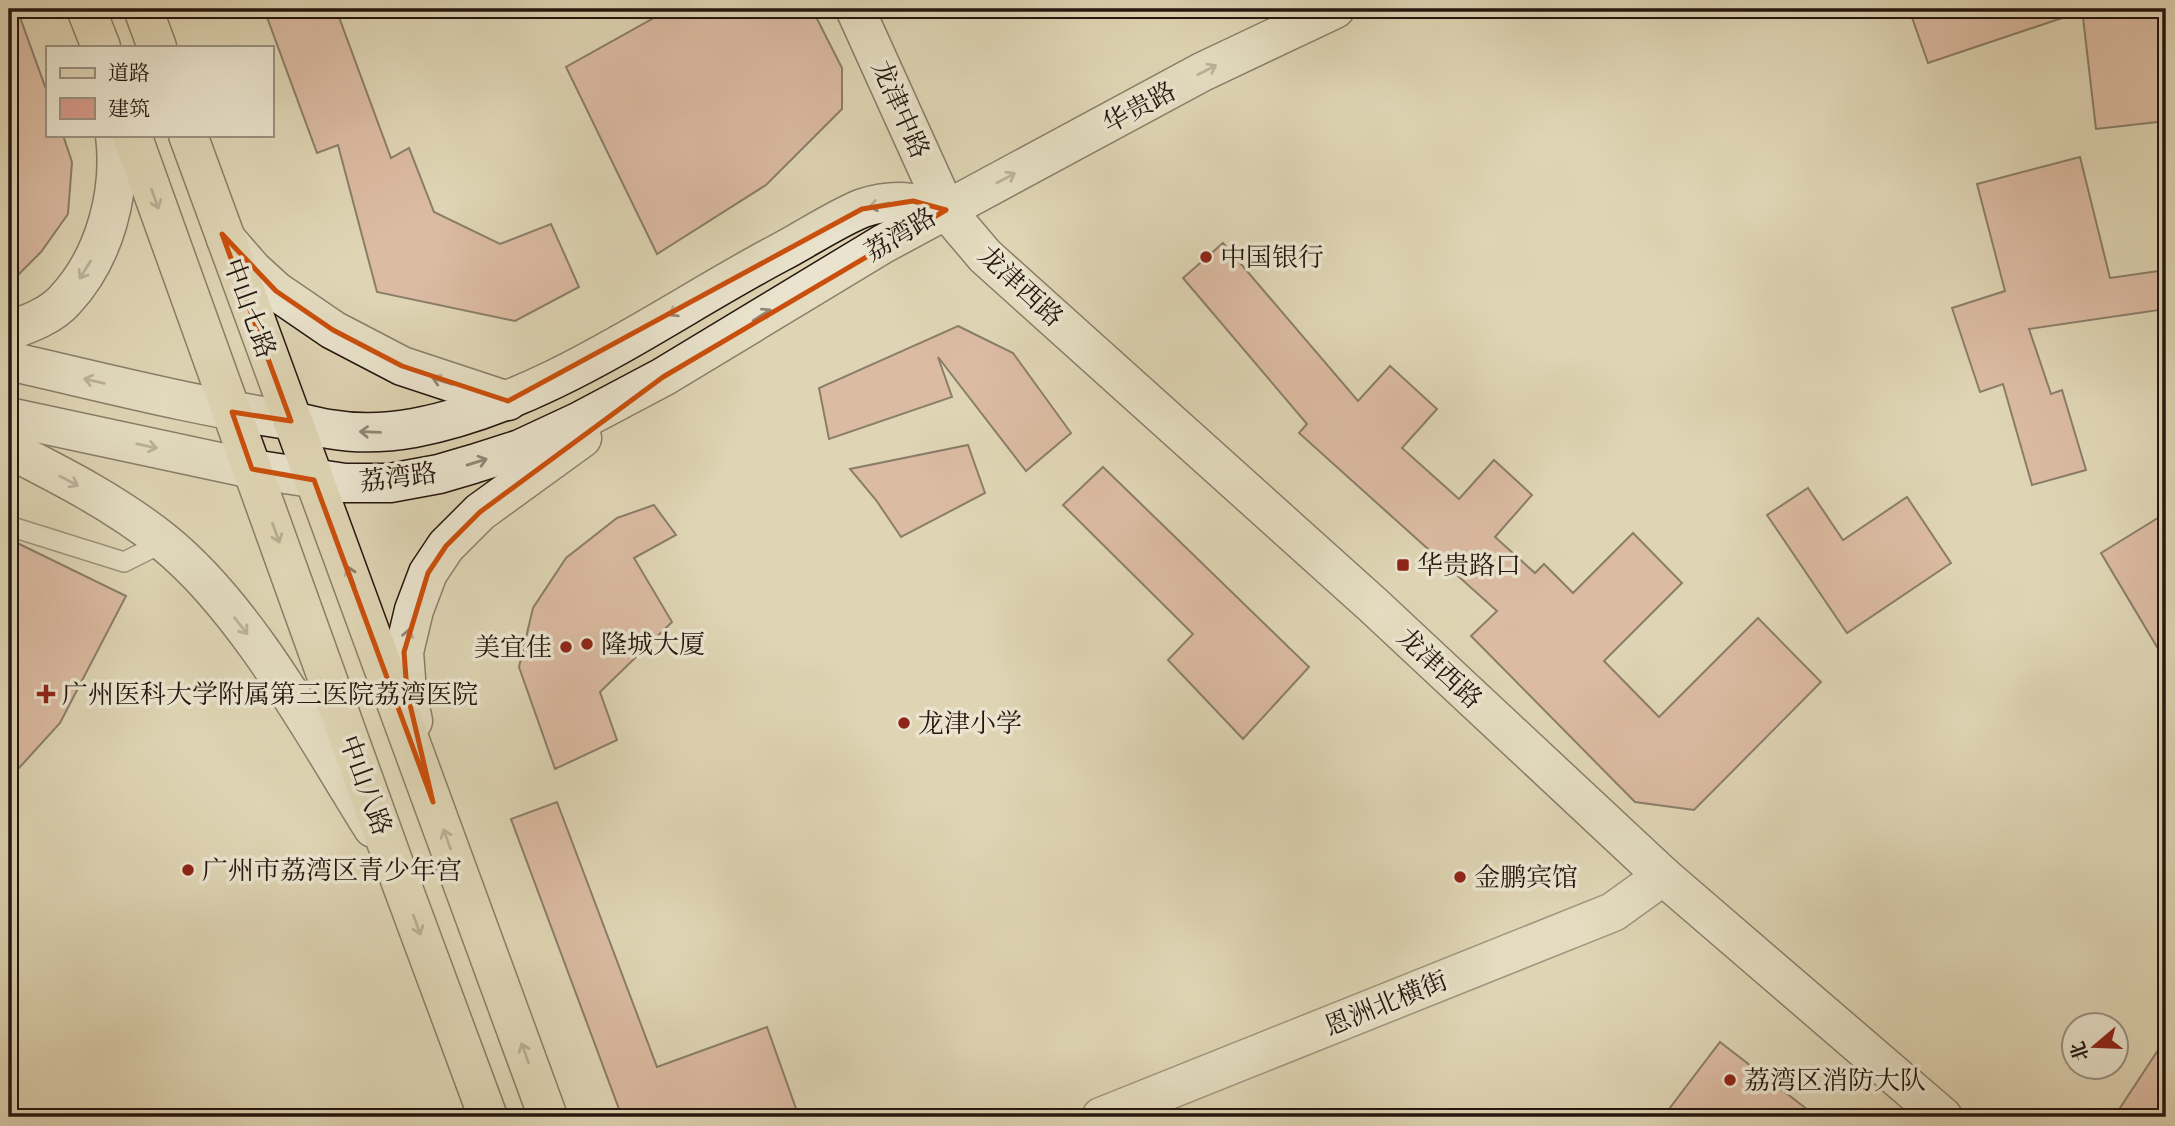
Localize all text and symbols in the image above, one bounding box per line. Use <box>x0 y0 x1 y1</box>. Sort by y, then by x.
legend <box>46 46 273 136</box>
street label: 龙津中路 <box>863 55 936 164</box>
text: 道路 <box>108 61 150 88</box>
one-way arrow <box>1196 63 1217 77</box>
street label: 华贵路 <box>1098 75 1182 141</box>
text: 建筑 <box>108 97 150 124</box>
one-way arrow <box>996 171 1016 185</box>
one-way arrow <box>150 187 163 209</box>
one-way arrow <box>868 199 891 212</box>
street label: 荔湾路 <box>859 201 943 270</box>
street label: 龙津西路 <box>971 240 1069 335</box>
place label: 中国银行 <box>1220 242 1324 275</box>
marker: 中国银行 <box>1198 249 1214 265</box>
street label: 中山七路 <box>215 254 282 363</box>
one-way arrow <box>78 260 92 280</box>
one-way arrow <box>669 303 689 317</box>
one-way arrow <box>752 308 772 322</box>
one-way arrow <box>83 373 106 387</box>
one-way arrow <box>432 373 454 386</box>
one-way arrow <box>359 425 382 438</box>
one-way arrow <box>135 440 158 454</box>
one-way arrow <box>466 455 488 468</box>
street label: 荔湾路 <box>357 457 439 500</box>
one-way arrow <box>58 474 79 488</box>
one-way arrow <box>271 521 283 543</box>
place label: 华贵路口 <box>1417 550 1521 583</box>
marker: 华贵路口 <box>1395 557 1411 573</box>
one-way arrow <box>344 566 356 588</box>
one-way arrow <box>233 617 249 635</box>
street label: 龙津西路 <box>1390 622 1488 717</box>
one-way arrow <box>401 628 414 651</box>
place label: 隆城大厦 <box>601 629 705 662</box>
place label: 美宜佳 <box>474 632 552 665</box>
marker: 隆城大厦 <box>579 636 595 652</box>
marker: 美宜佳 <box>558 639 574 655</box>
place label: 广州医科大学附属第三医院荔湾医院 <box>62 679 478 712</box>
marker: 广州医科大学附属第三医院荔湾医院 <box>36 684 56 704</box>
place label: 龙津小学 <box>918 708 1022 741</box>
marker: 龙津小学 <box>896 715 912 731</box>
street label: 中山八路 <box>331 731 398 840</box>
one-way arrow <box>440 829 452 851</box>
place label: 广州市荔湾区青少年宫 <box>202 855 462 888</box>
marker: 广州市荔湾区青少年宫 <box>180 862 196 878</box>
place label: 金鹏宾馆 <box>1474 862 1578 895</box>
marker: 金鹏宾馆 <box>1452 869 1468 885</box>
one-way arrow <box>411 913 424 935</box>
street label: 恩洲北横街 <box>1320 965 1453 1044</box>
north arrow <box>2060 1010 2130 1080</box>
text: 北 <box>2066 1038 2095 1064</box>
one-way arrow <box>518 1043 530 1065</box>
place label: 荔湾区消防大队 <box>1744 1065 1926 1098</box>
marker: 荔湾区消防大队 <box>1722 1072 1738 1088</box>

